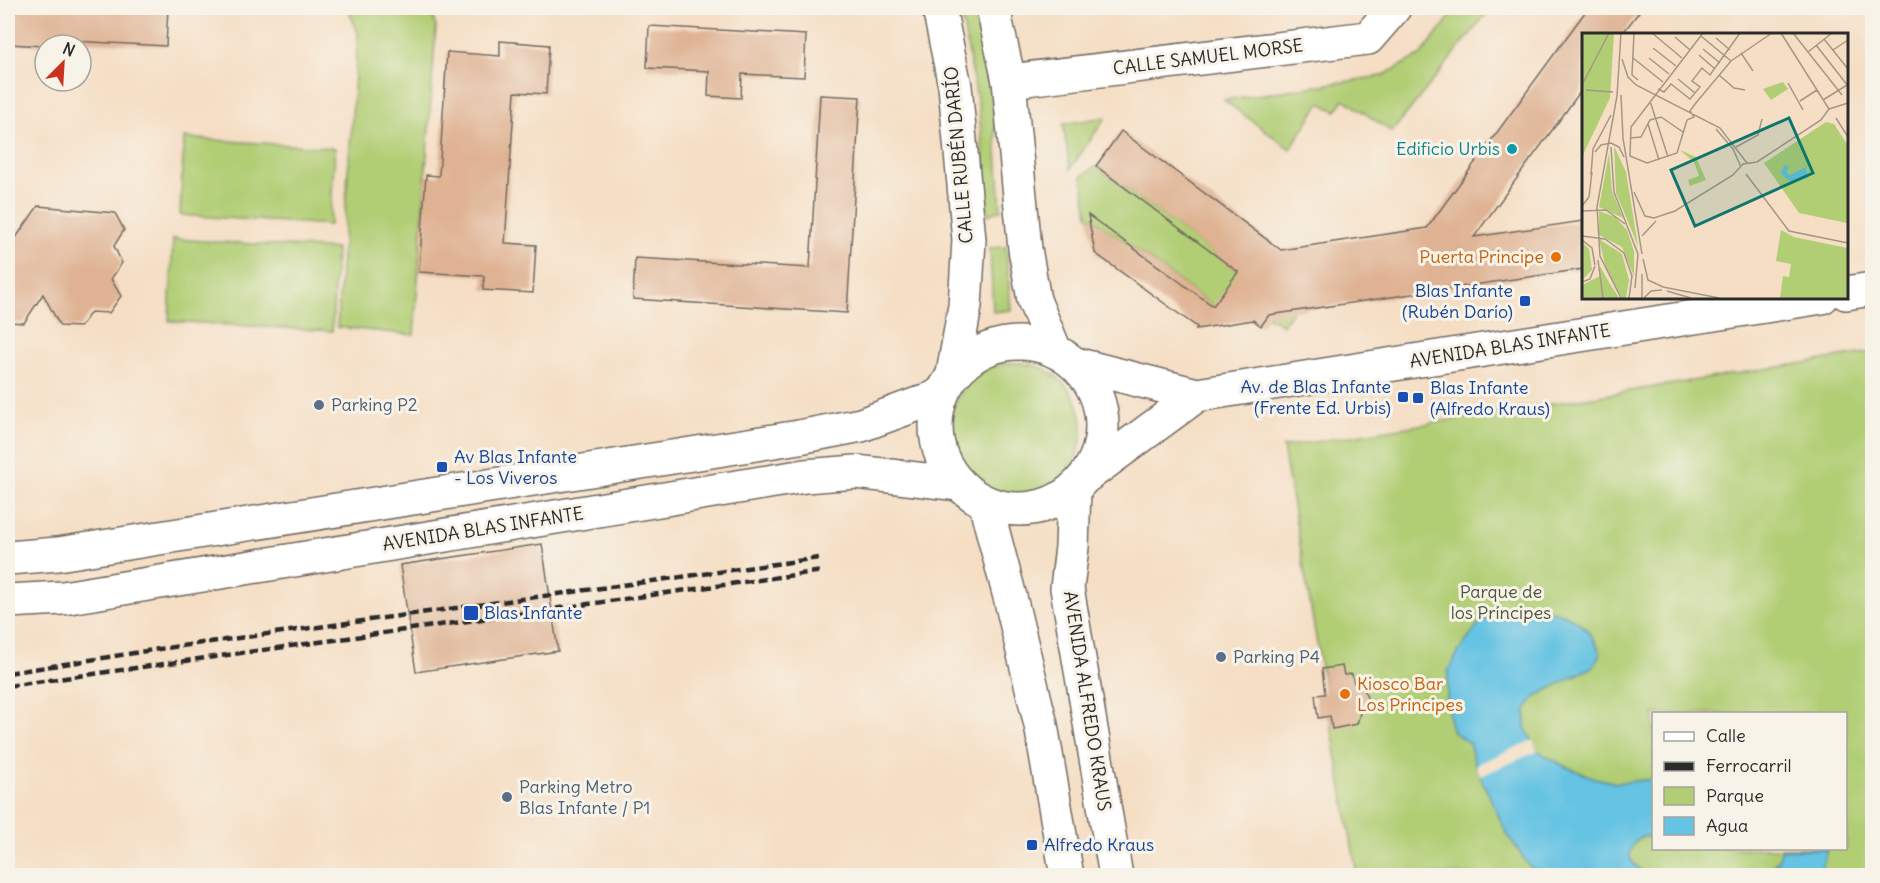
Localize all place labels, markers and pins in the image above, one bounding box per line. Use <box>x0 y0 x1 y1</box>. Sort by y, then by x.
place label: Edificio Urbis <box>1396 137 1500 160</box>
marker: Edificio Urbis <box>1505 142 1519 156</box>
place label: Puerta Principe <box>1419 245 1544 268</box>
marker: Puerta Principe <box>1549 250 1563 264</box>
place label: Blas Infante (Rubén Darío) <box>1402 279 1513 323</box>
marker: Blas Infante (Rubén Darío) <box>1518 294 1532 308</box>
place label: Av. de Blas Infante (Frente Ed. Urbis) <box>1240 375 1391 419</box>
place label: Blas Infante (Alfredo Kraus) <box>1430 376 1550 420</box>
marker: Av. de Blas Infante (Frente Ed. Urbis) <box>1396 390 1410 404</box>
marker: Blas Infante (Alfredo Kraus) <box>1411 391 1425 405</box>
place label: Parking P2 <box>331 393 418 416</box>
marker: Parking P2 <box>312 398 326 412</box>
place label: Av Blas Infante - Los Viveros <box>454 445 577 489</box>
marker: Av Blas Infante - Los Viveros <box>435 460 449 474</box>
place label: Blas Infante <box>484 601 582 624</box>
marker: Blas Infante <box>462 604 480 622</box>
place label: Parking P4 <box>1233 645 1320 668</box>
marker: Parking P4 <box>1214 650 1228 664</box>
place label: Kiosco Bar Los Príncipes <box>1357 672 1463 716</box>
marker: Kiosco Bar Los Príncipes <box>1338 687 1352 701</box>
place label: Parking Metro Blas Infante / P1 <box>519 775 650 819</box>
marker: Parking Metro Blas Infante / P1 <box>500 790 514 804</box>
place label: Alfredo Kraus <box>1044 833 1154 856</box>
marker: Alfredo Kraus <box>1025 838 1039 852</box>

